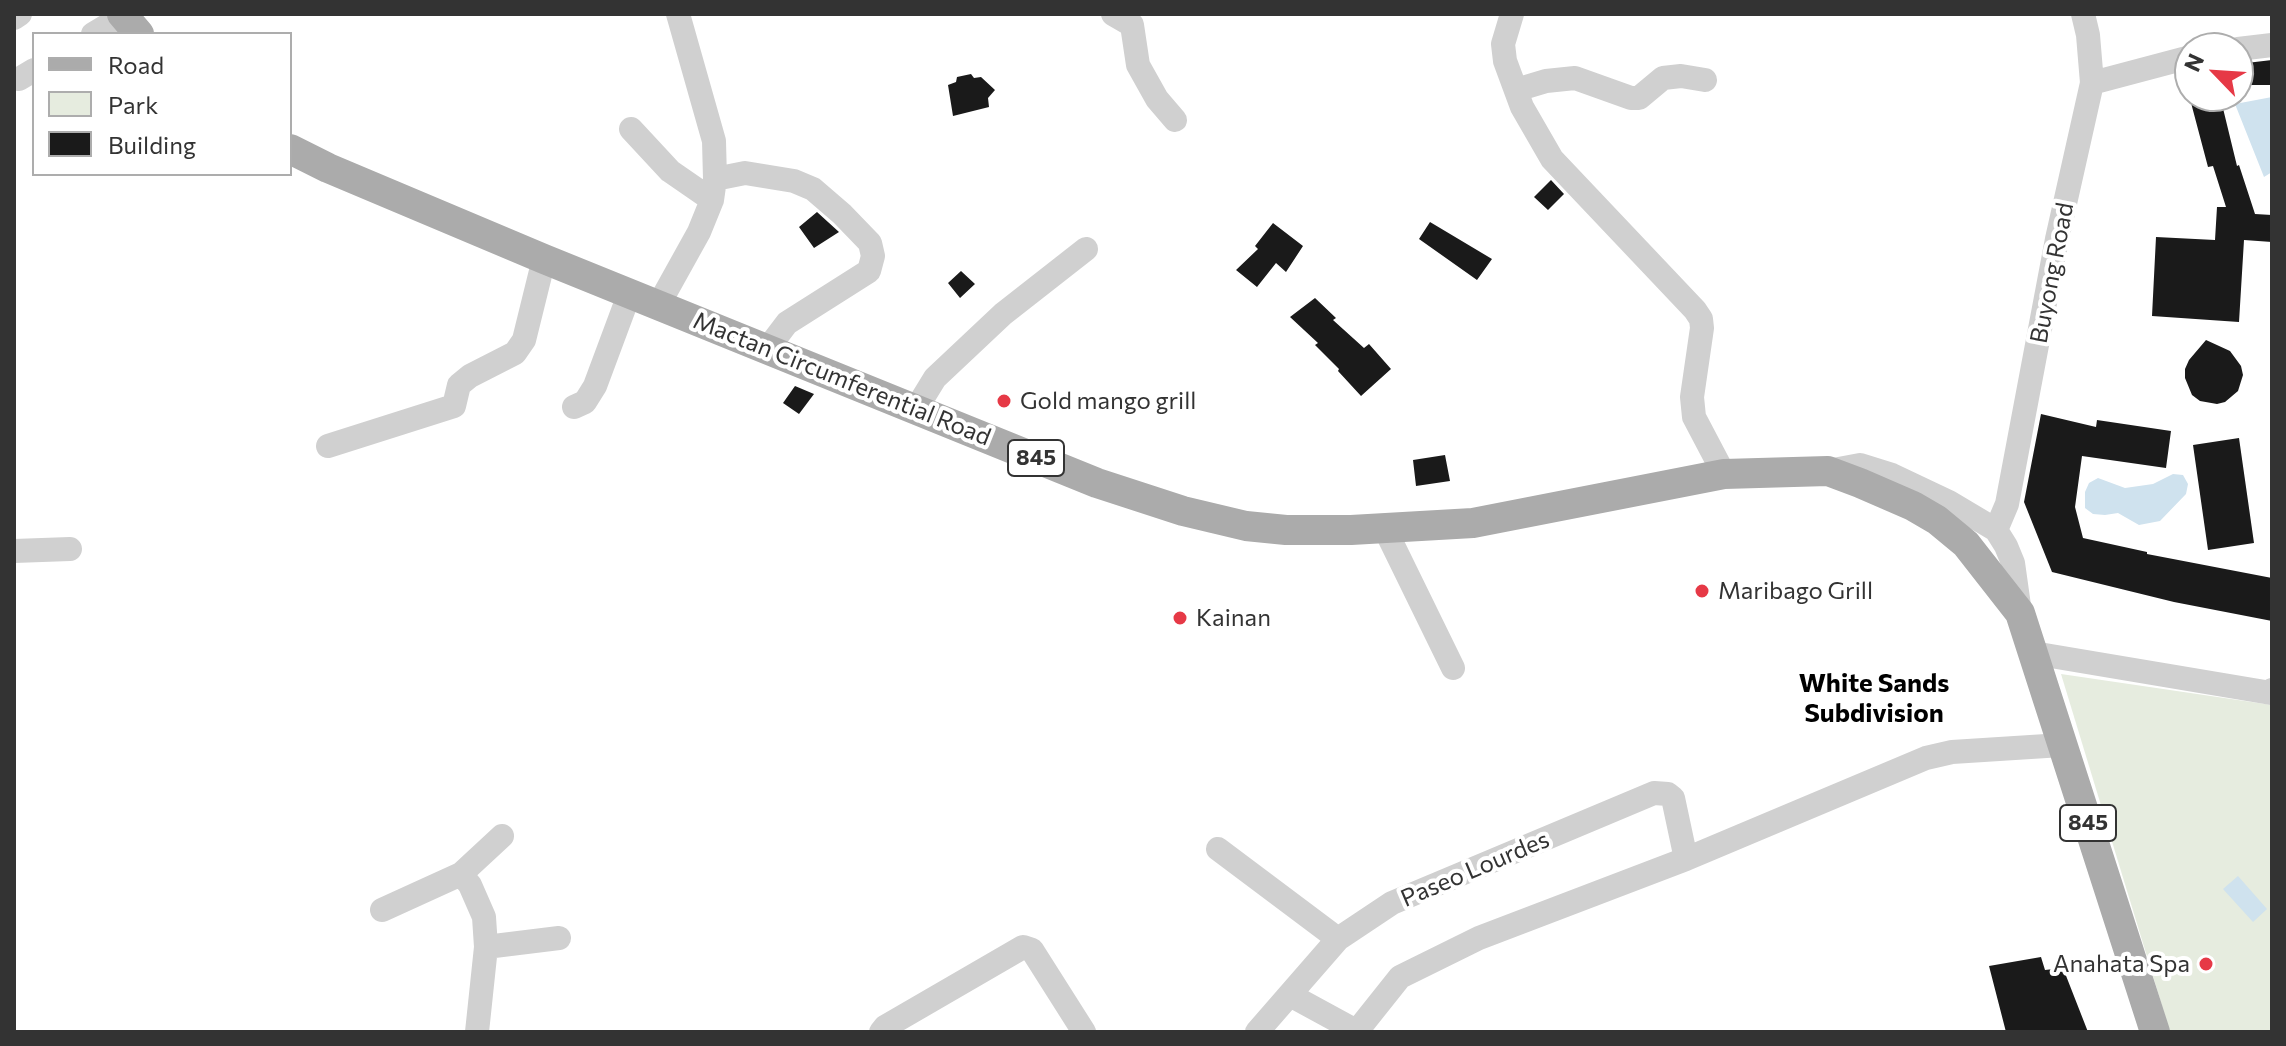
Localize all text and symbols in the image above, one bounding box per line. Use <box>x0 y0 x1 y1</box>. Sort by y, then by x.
legend <box>32 32 292 176</box>
north arrow <box>2174 32 2254 112</box>
text: N <box>2178 49 2209 76</box>
text: Road <box>108 50 164 79</box>
text: Park <box>108 90 158 119</box>
text: Building <box>108 130 196 159</box>
street label: Buyong Road <box>2024 200 2080 346</box>
street label: Mactan Circumferential Road <box>689 306 995 452</box>
place label: Gold mango grill <box>1020 387 1196 415</box>
marker: Gold mango grill <box>995 392 1013 410</box>
road number: 845 <box>1008 440 1064 476</box>
place label: Maribago Grill <box>1718 577 1873 605</box>
marker: Maribago Grill <box>1693 582 1711 600</box>
place label: Kainan <box>1196 604 1271 632</box>
marker: Kainan <box>1171 609 1189 627</box>
district label: White Sands Subdivision <box>1799 667 1949 728</box>
road number: 845 <box>2060 805 2116 841</box>
street label: Paseo Lourdes <box>1397 825 1553 913</box>
place label: Anahata Spa <box>2053 950 2190 978</box>
marker: Anahata Spa <box>2197 955 2215 973</box>

